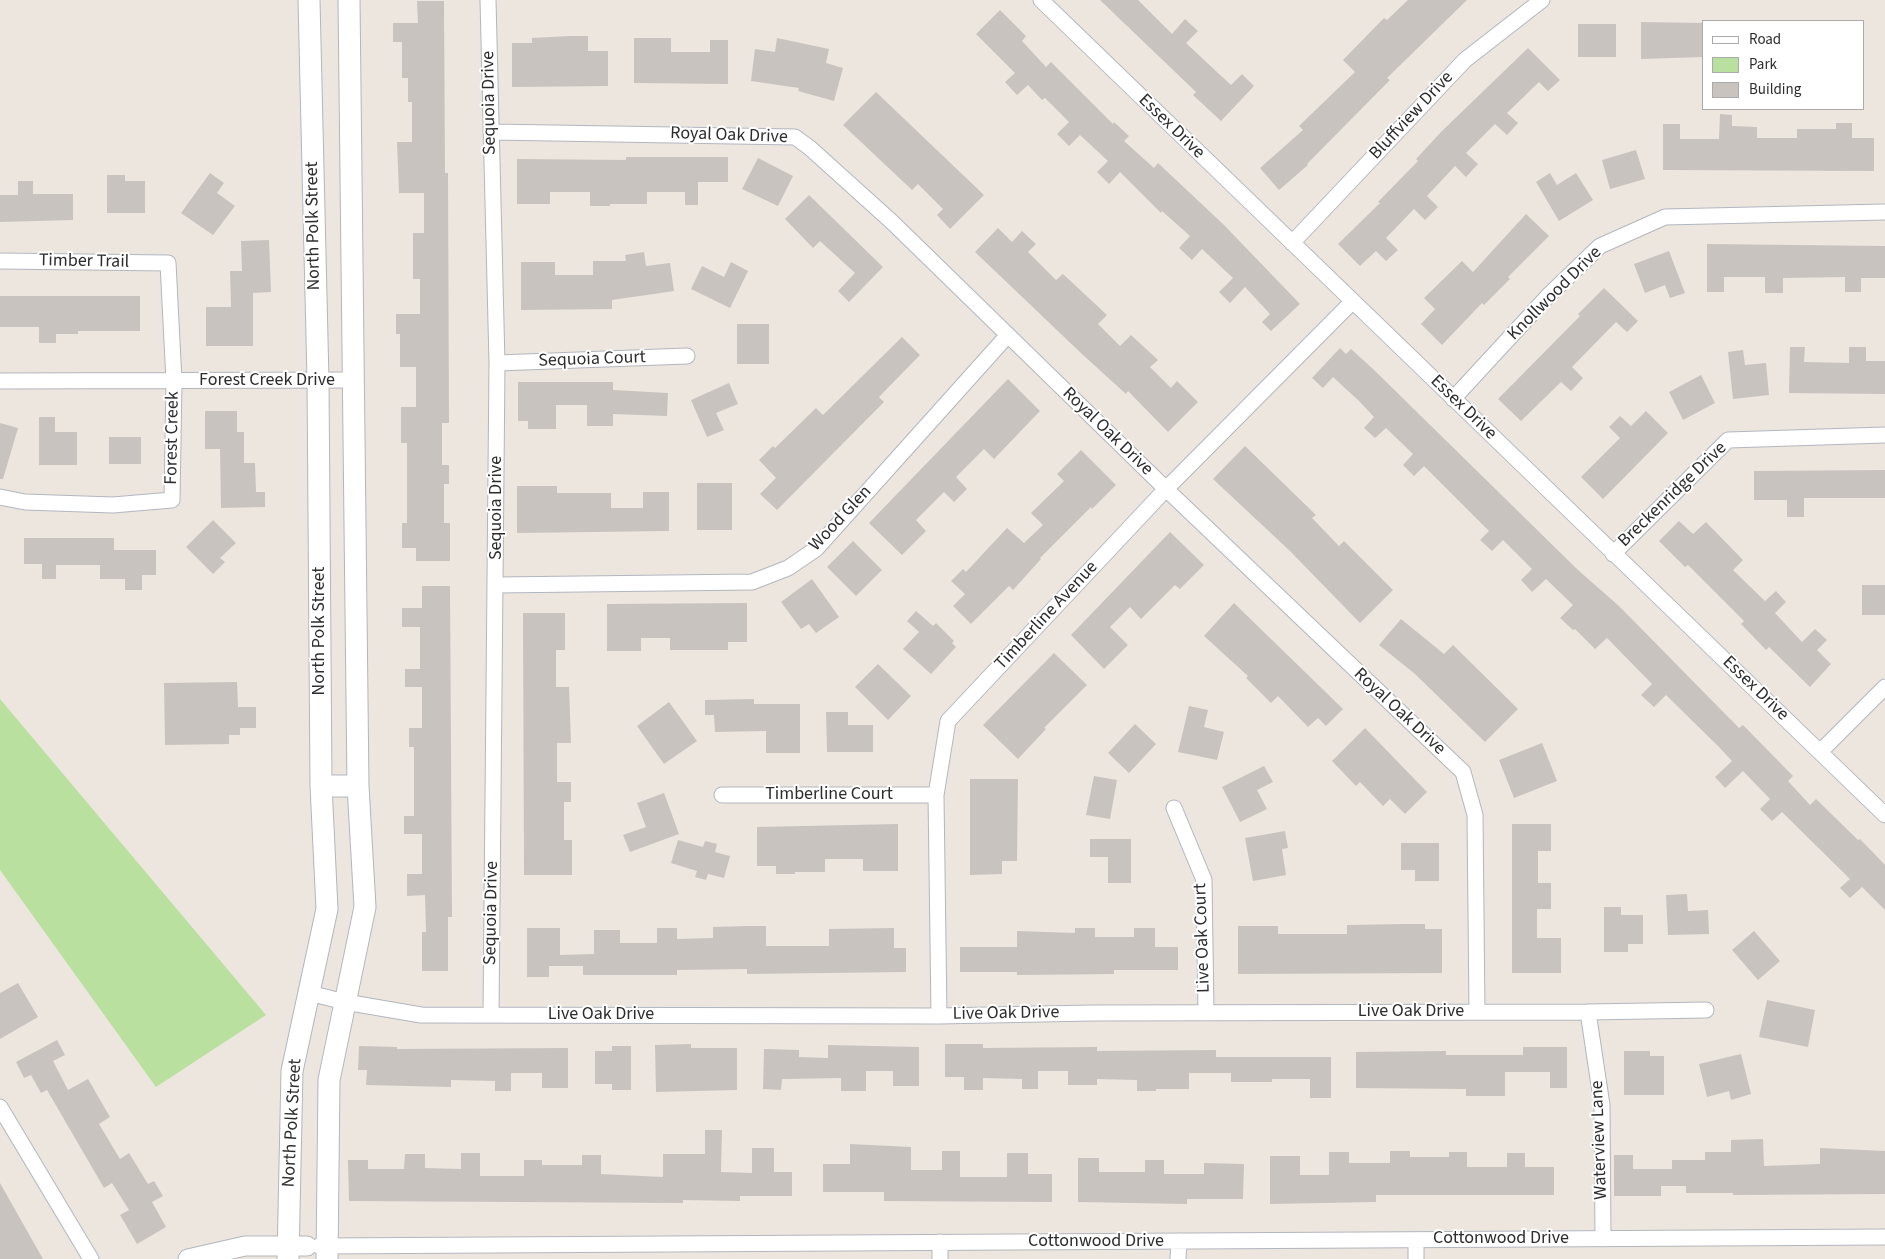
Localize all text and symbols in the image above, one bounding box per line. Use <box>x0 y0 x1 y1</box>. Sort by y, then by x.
legend <box>1702 20 1865 110</box>
text: Road <box>1749 29 1781 50</box>
street label: Sequoia Drive <box>478 51 502 155</box>
text: Park <box>1749 54 1777 75</box>
street label: Bluffview Drive <box>1366 67 1458 165</box>
text: Building <box>1749 79 1801 100</box>
street label: Essex Drive <box>1133 90 1209 164</box>
street label: Royal Oak Drive <box>670 123 788 149</box>
street label: North Polk Street <box>302 161 326 291</box>
street label: Knollwood Drive <box>1503 242 1607 346</box>
street label: Timber Trail <box>39 250 129 274</box>
street label: Sequoia Court <box>538 347 646 373</box>
street label: Forest Creek Drive <box>199 370 335 392</box>
street label: Essex Drive <box>1425 371 1501 445</box>
street label: Royal Oak Drive <box>1057 383 1157 481</box>
street label: Forest Creek <box>161 391 185 485</box>
street label: Breckenridge Drive <box>1614 438 1732 552</box>
street label: Sequoia Drive <box>486 456 508 560</box>
street label: Wood Glen <box>805 482 877 556</box>
street label: Timberline Avenue <box>991 557 1103 675</box>
street label: North Polk Street <box>309 567 331 695</box>
street label: Essex Drive <box>1717 652 1793 726</box>
street label: Royal Oak Drive <box>1349 664 1449 760</box>
street label: Timberline Court <box>765 784 893 806</box>
street label: Sequoia Drive <box>480 861 504 965</box>
street label: Live Oak Court <box>1190 883 1216 993</box>
street label: Live Oak Drive <box>1358 1001 1464 1023</box>
street label: Live Oak Drive <box>953 1002 1059 1026</box>
street label: Live Oak Drive <box>548 1004 654 1026</box>
street label: North Polk Street <box>279 1058 307 1188</box>
street label: Waterview Lane <box>1587 1080 1613 1200</box>
street label: Cottonwood Drive <box>1433 1228 1569 1250</box>
street label: Cottonwood Drive <box>1028 1231 1164 1253</box>

